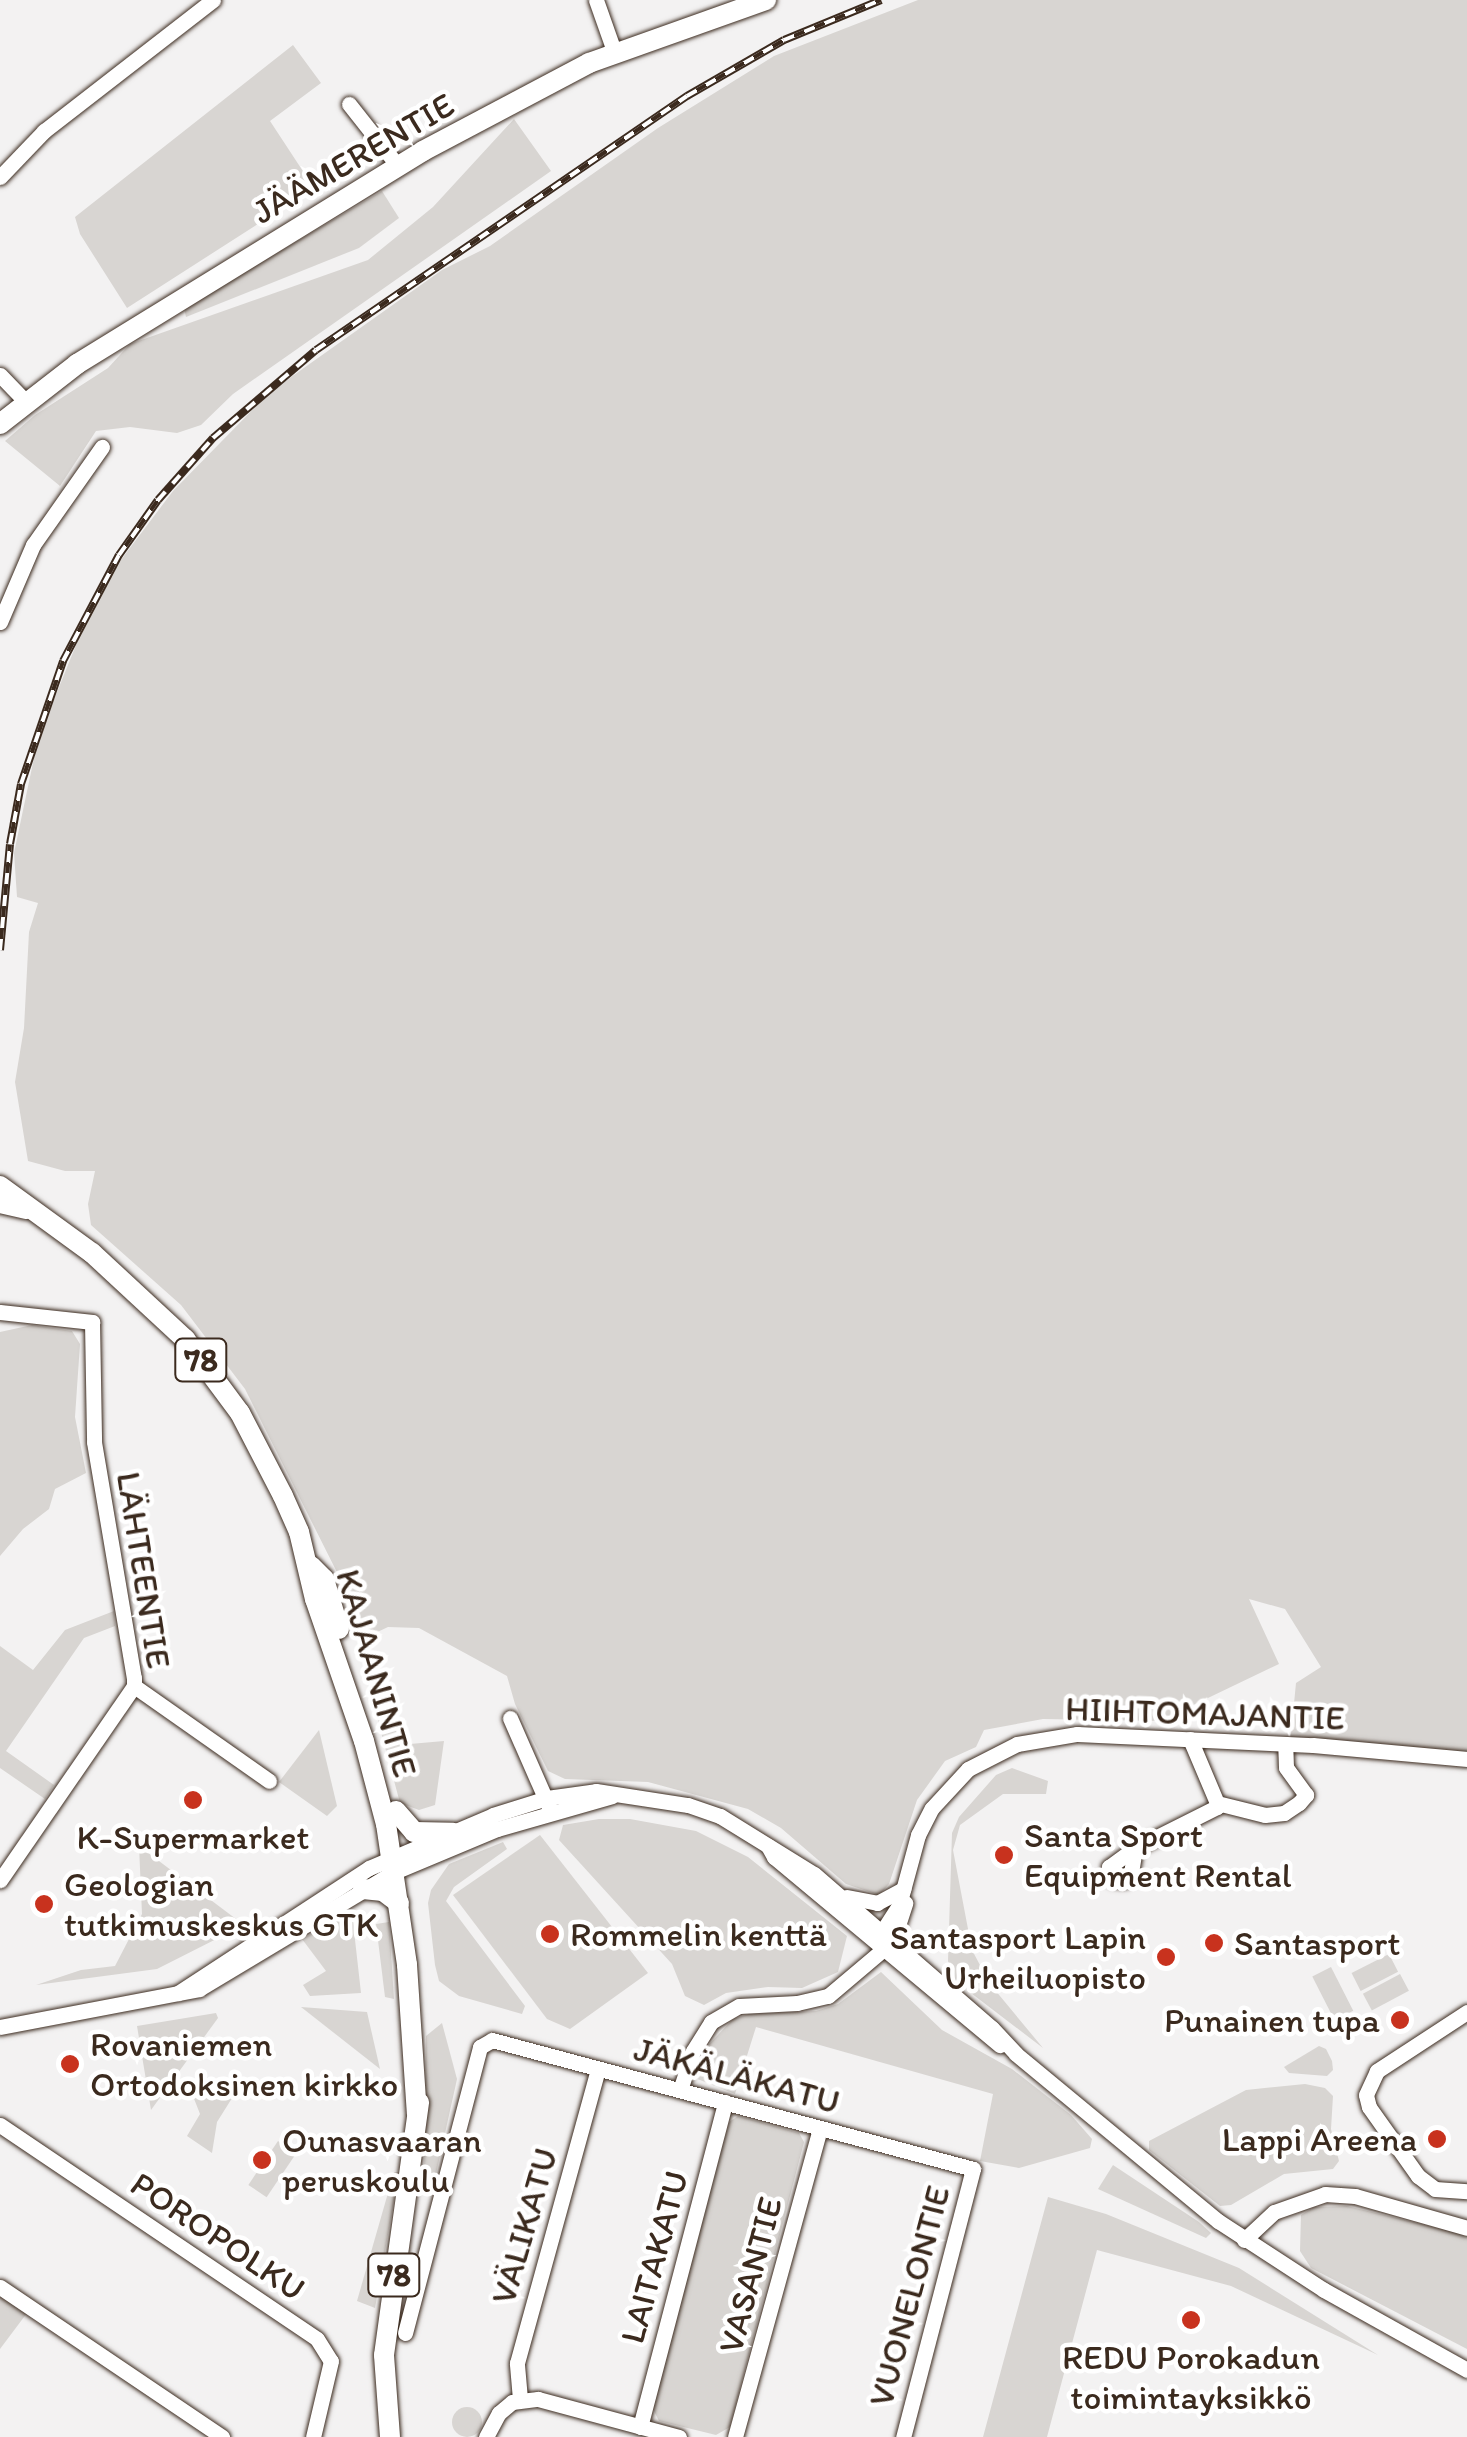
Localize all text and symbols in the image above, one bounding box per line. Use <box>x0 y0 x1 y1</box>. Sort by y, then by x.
street label: JÄÄMERENTIE <box>245 83 461 233</box>
road number: 78 <box>174 1333 228 1387</box>
street label: LÄHTEENTIE <box>108 1469 180 1671</box>
street label: KAJAANINTIE <box>327 1564 427 1782</box>
street label: HIIHTOMAJANTIE <box>1065 1687 1345 1739</box>
marker: K-Supermarket <box>182 1789 204 1811</box>
place label: Santa Sport Equipment Rental <box>1024 1814 1292 1896</box>
place label: K-Supermarket <box>77 1816 309 1858</box>
marker: Santa Sport Equipment Rental <box>993 1844 1015 1866</box>
place label: Geologian tutkimuskeskus GTK <box>64 1863 378 1945</box>
marker: Geologian tutkimuskeskus GTK <box>33 1893 55 1915</box>
place label: Rommelin kenttä <box>570 1913 826 1955</box>
place label: Santasport Lapin Urheiluopisto <box>890 1916 1146 1998</box>
place label: Santasport <box>1234 1922 1400 1964</box>
marker: Rommelin kenttä <box>539 1923 561 1945</box>
marker: Santasport <box>1203 1932 1225 1954</box>
marker: Santasport Lapin Urheiluopisto <box>1155 1946 1177 1968</box>
place label: Punainen tupa <box>1165 1999 1380 2041</box>
marker: Punainen tupa <box>1389 2009 1411 2031</box>
place label: Rovaniemen Ortodoksinen kirkko <box>90 2023 398 2105</box>
street label: JÄKÄLÄKATU <box>630 2027 844 2123</box>
marker: Rovaniemen Ortodoksinen kirkko <box>59 2053 81 2075</box>
place label: Lappi Areena <box>1222 2118 1417 2160</box>
place label: Ounasvaaran peruskoulu <box>282 2119 482 2201</box>
marker: Lappi Areena <box>1426 2128 1448 2150</box>
street label: VÄLIKATU <box>482 2143 566 2309</box>
marker: Ounasvaaran peruskoulu <box>251 2149 273 2171</box>
street label: POROPOLKU <box>123 2162 313 2310</box>
street label: LAITAKATU <box>611 2166 697 2348</box>
street label: VUONELONTIE <box>859 2181 959 2411</box>
street label: VASANTIE <box>709 2192 791 2358</box>
road number: 78 <box>366 2248 422 2302</box>
marker: REDU Porokadun toimintayksikkö <box>1180 2309 1202 2331</box>
place label: REDU Porokadun toimintayksikkö <box>1063 2336 1319 2418</box>

